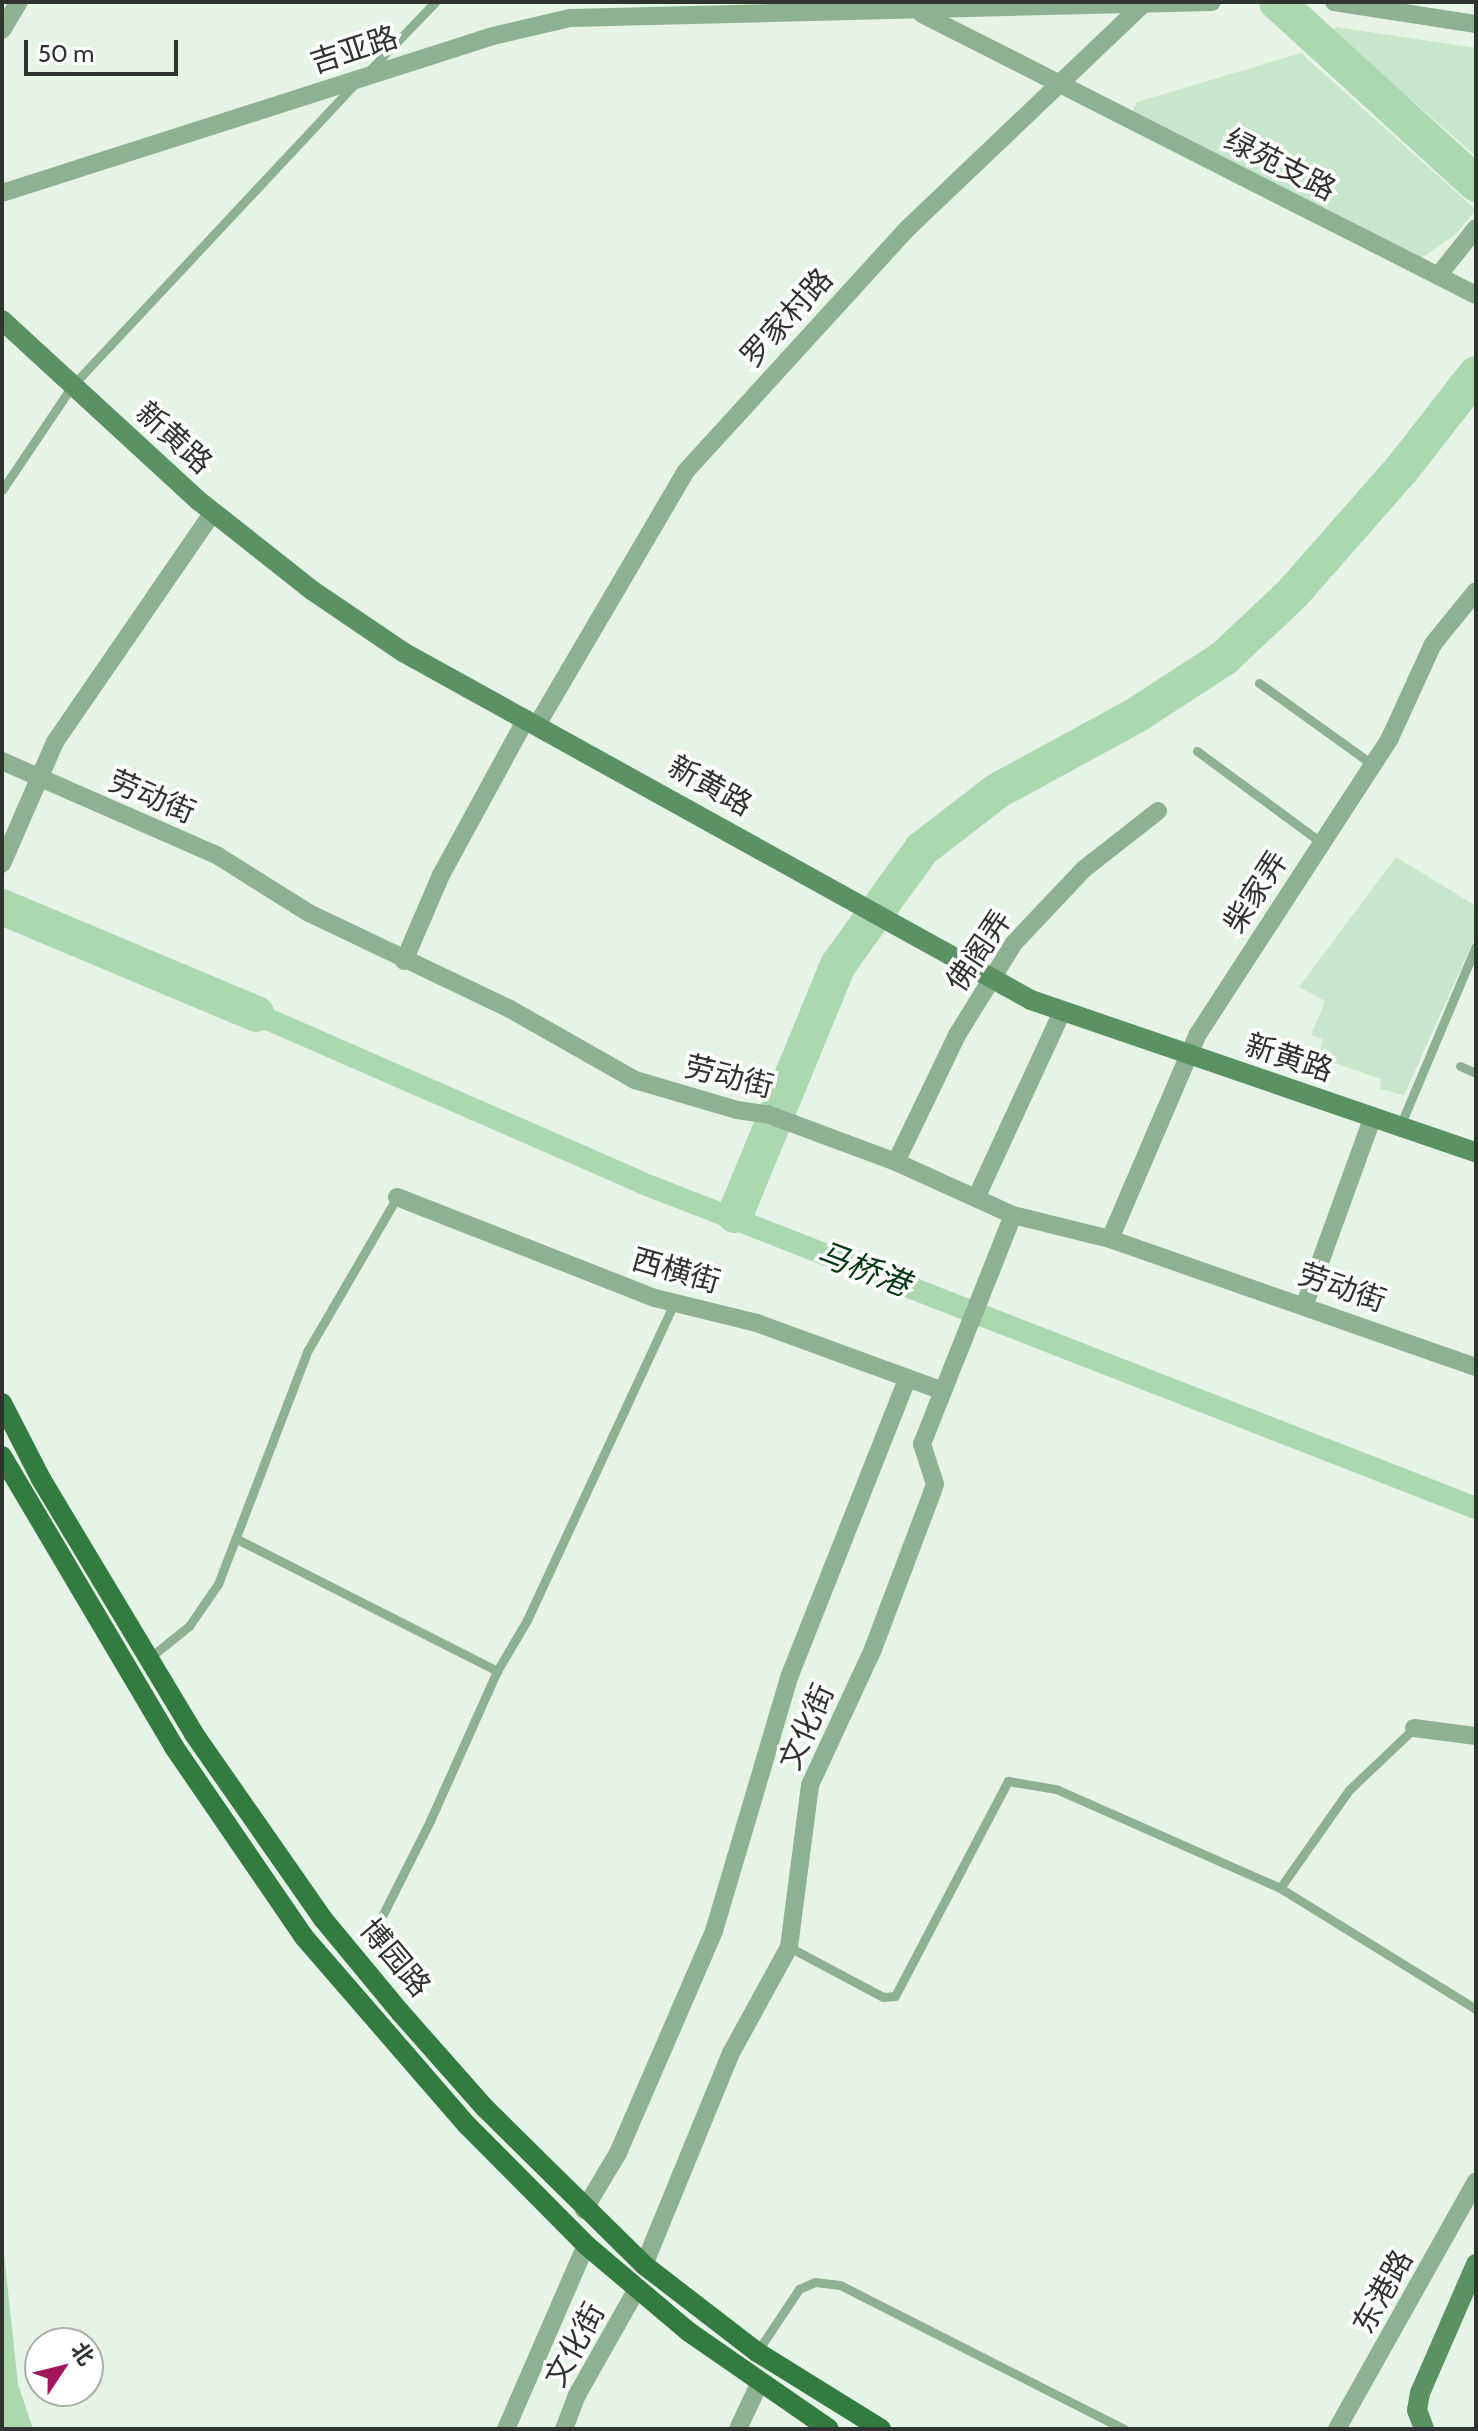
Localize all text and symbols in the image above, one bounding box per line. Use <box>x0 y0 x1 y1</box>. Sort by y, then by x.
street label: 吉亚路 <box>306 19 402 81</box>
scale bar <box>28 24 182 74</box>
text: 50 m <box>38 39 94 68</box>
street label: 绿苑支路 <box>1218 122 1342 208</box>
street label: 罗家村路 <box>733 261 841 375</box>
street label: 新黄路 <box>129 395 219 481</box>
street label: 新黄路 <box>662 748 758 824</box>
street label: 劳动街 <box>104 763 200 831</box>
street label: 柴家弄 <box>1216 844 1296 940</box>
street label: 佛阁弄 <box>939 904 1019 998</box>
street label: 新黄路 <box>1241 1027 1337 1089</box>
street label: 劳动街 <box>681 1049 777 1105</box>
water label: 马桥港 <box>811 1234 915 1304</box>
street label: 西横街 <box>628 1241 724 1301</box>
street label: 劳动街 <box>1294 1256 1390 1320</box>
street label: 文化街 <box>772 1679 842 1775</box>
street label: 博园路 <box>352 1912 438 2004</box>
street label: 东港路 <box>1345 2244 1421 2340</box>
street label: 文化街 <box>537 2297 613 2393</box>
north arrow <box>24 2327 104 2407</box>
text: 北 <box>65 2337 100 2371</box>

